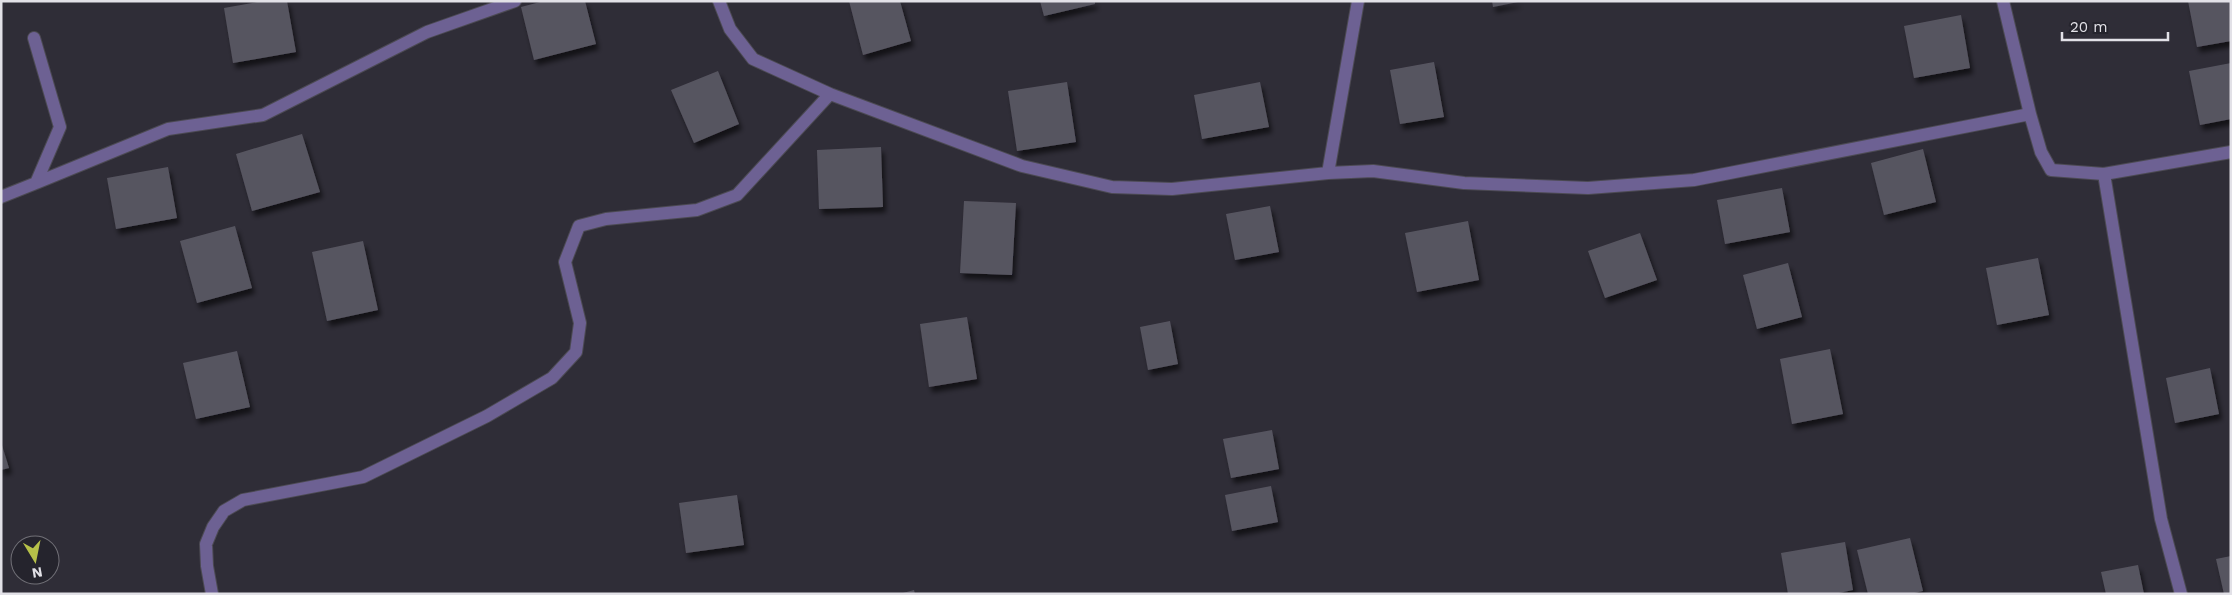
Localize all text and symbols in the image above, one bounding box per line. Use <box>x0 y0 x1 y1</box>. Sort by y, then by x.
scale bar <box>2062 10 2168 42</box>
text: 20 m <box>2070 18 2108 36</box>
north arrow <box>10 535 60 585</box>
text: N <box>31 564 44 582</box>

